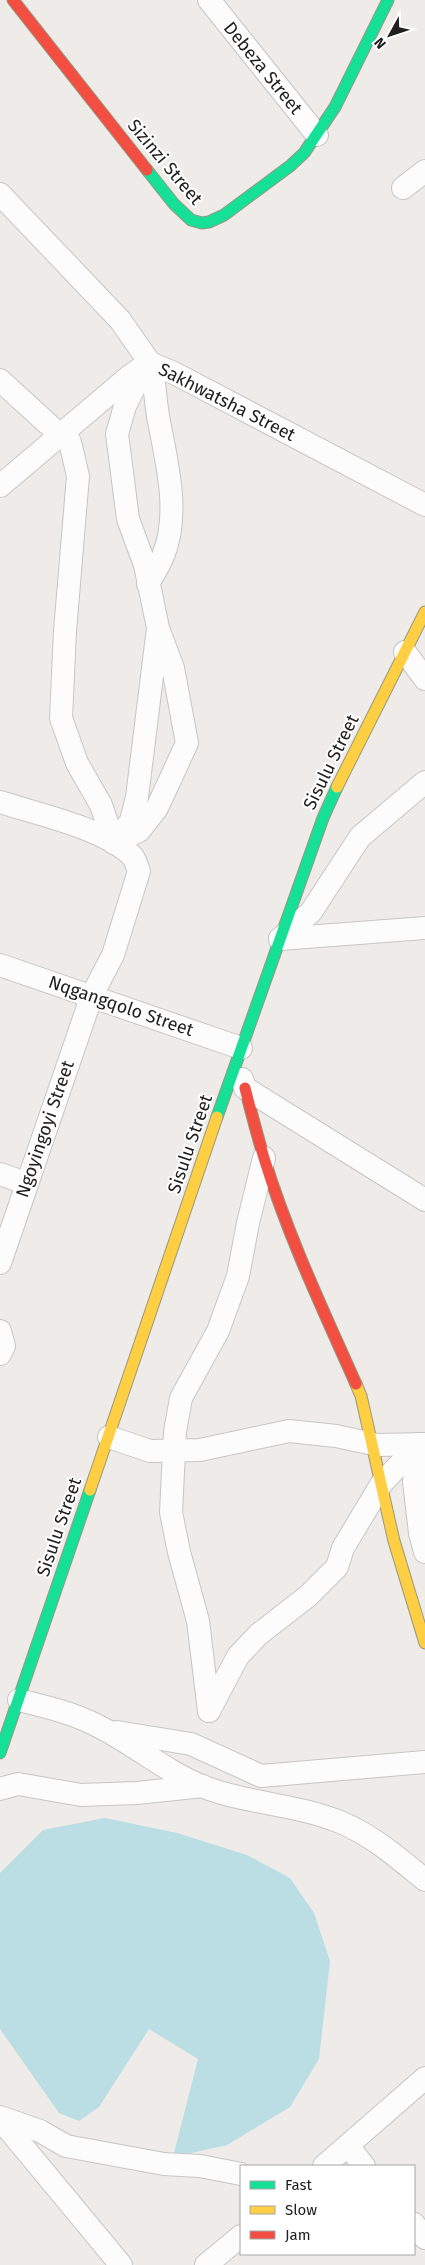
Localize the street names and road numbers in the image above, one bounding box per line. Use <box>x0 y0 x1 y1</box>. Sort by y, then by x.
street label: Debeza Street <box>219 17 307 119</box>
street label: Sizinzi Street <box>123 115 207 210</box>
street label: Sakhwatsha Street <box>155 358 300 446</box>
street label: Sisulu Street <box>299 710 364 813</box>
street label: Nqgangqolo Street <box>46 971 197 1041</box>
street label: Ngoyingoyi Street <box>11 1057 79 1200</box>
street label: Sisulu Street <box>163 1091 217 1196</box>
street label: Sisulu Street <box>32 1474 86 1579</box>

